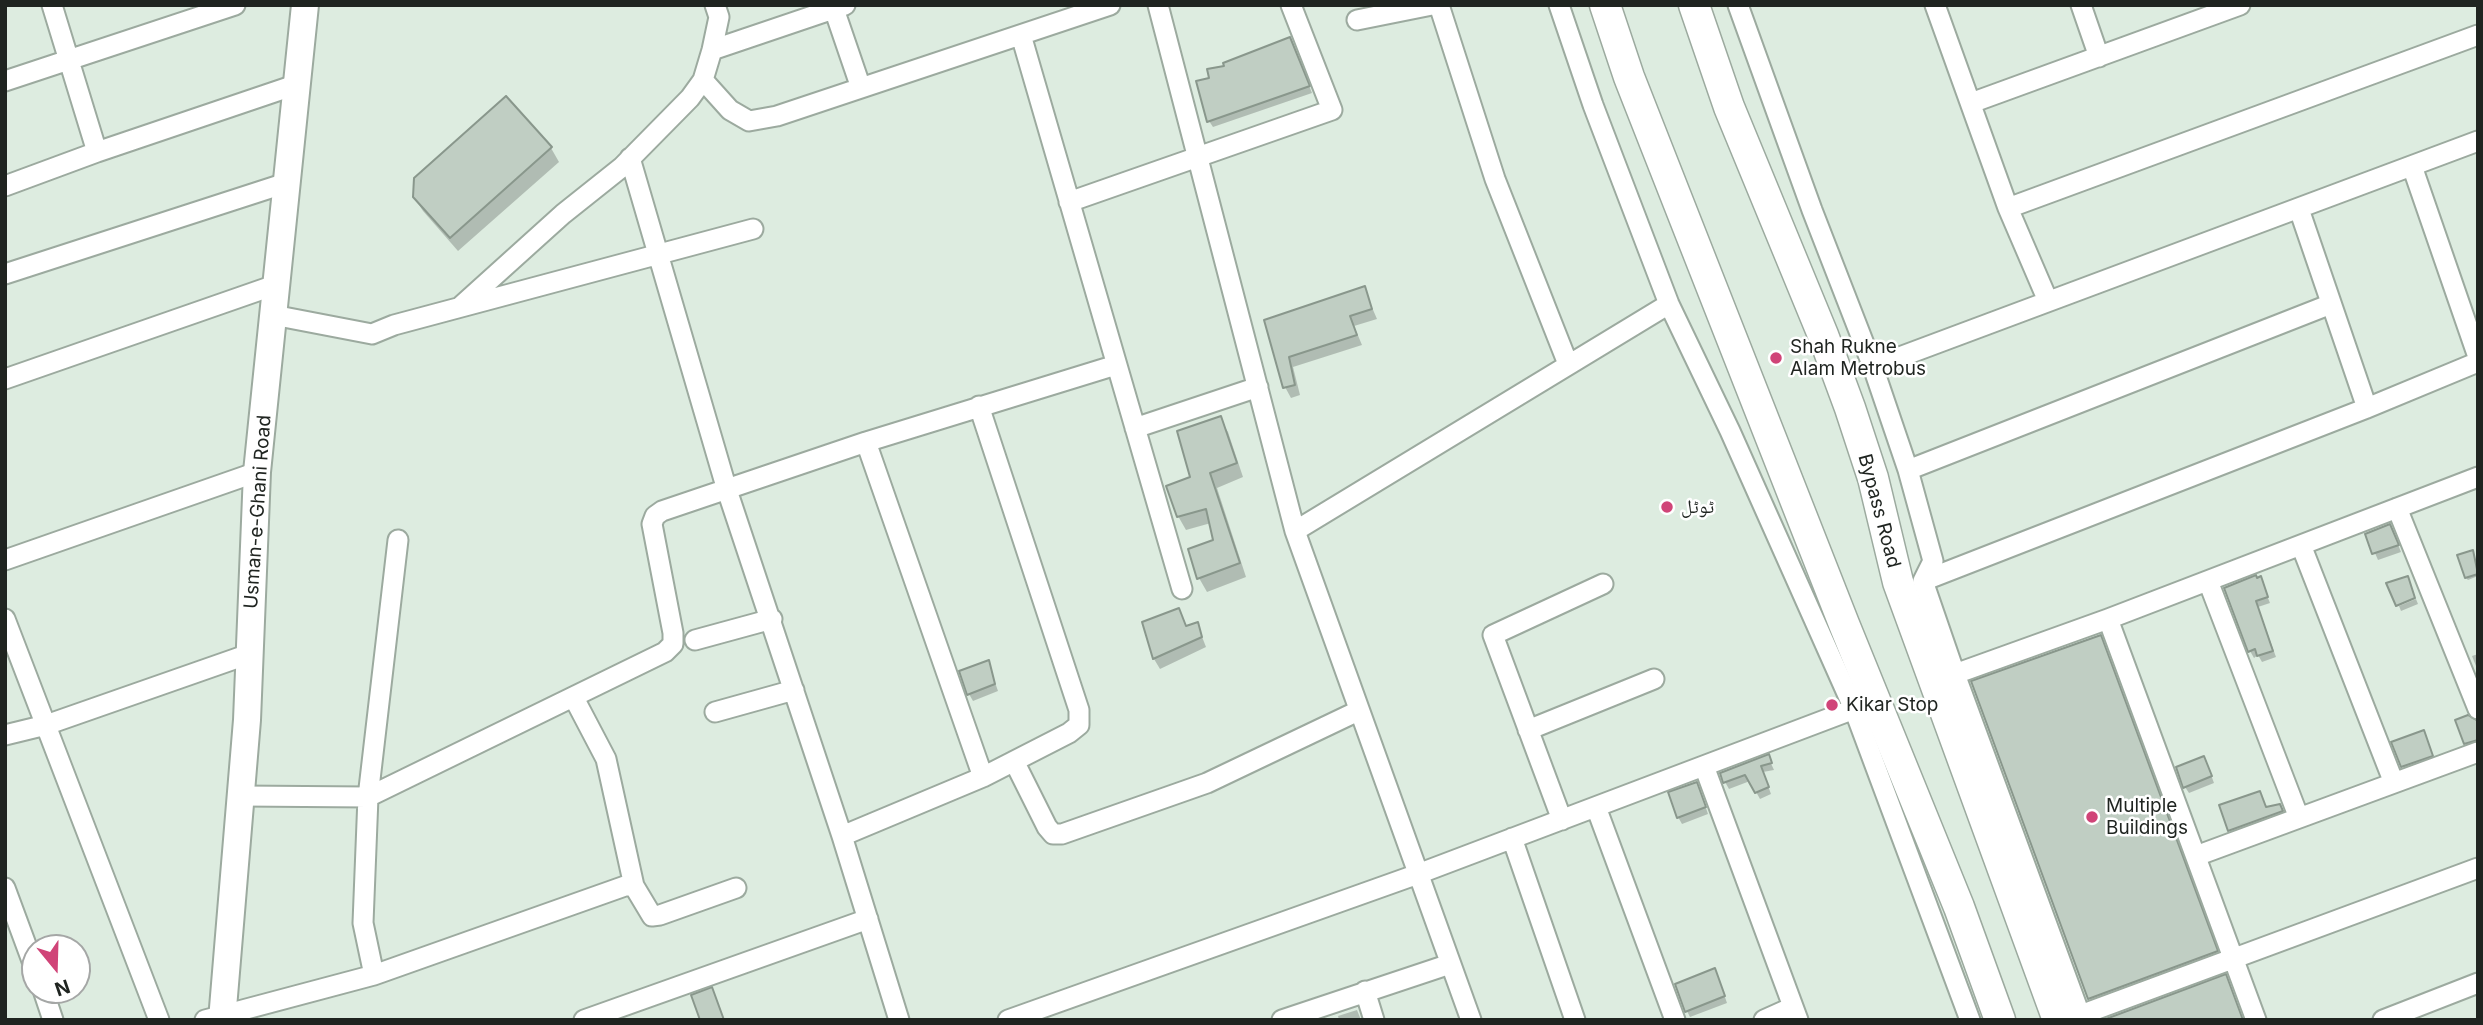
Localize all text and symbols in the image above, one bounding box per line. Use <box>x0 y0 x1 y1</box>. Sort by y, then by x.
place label: Shah Rukne Alam Metrobus <box>1790 336 1926 380</box>
marker: Shah Rukne Alam Metrobus <box>1768 350 1784 366</box>
street label: Usman-e-Ghani Road <box>240 414 276 610</box>
street label: Bypass Road <box>1853 452 1905 570</box>
place label: ٹوٹل <box>1681 496 1714 518</box>
marker: ٹوٹل <box>1659 499 1675 515</box>
place label: Kikar Stop <box>1846 694 1939 716</box>
marker: Kikar Stop <box>1824 697 1840 713</box>
place label: Multiple Buildings <box>2106 795 2188 839</box>
marker: Multiple Buildings <box>2084 809 2100 825</box>
north arrow <box>21 934 91 1004</box>
text: N <box>52 974 73 1001</box>

